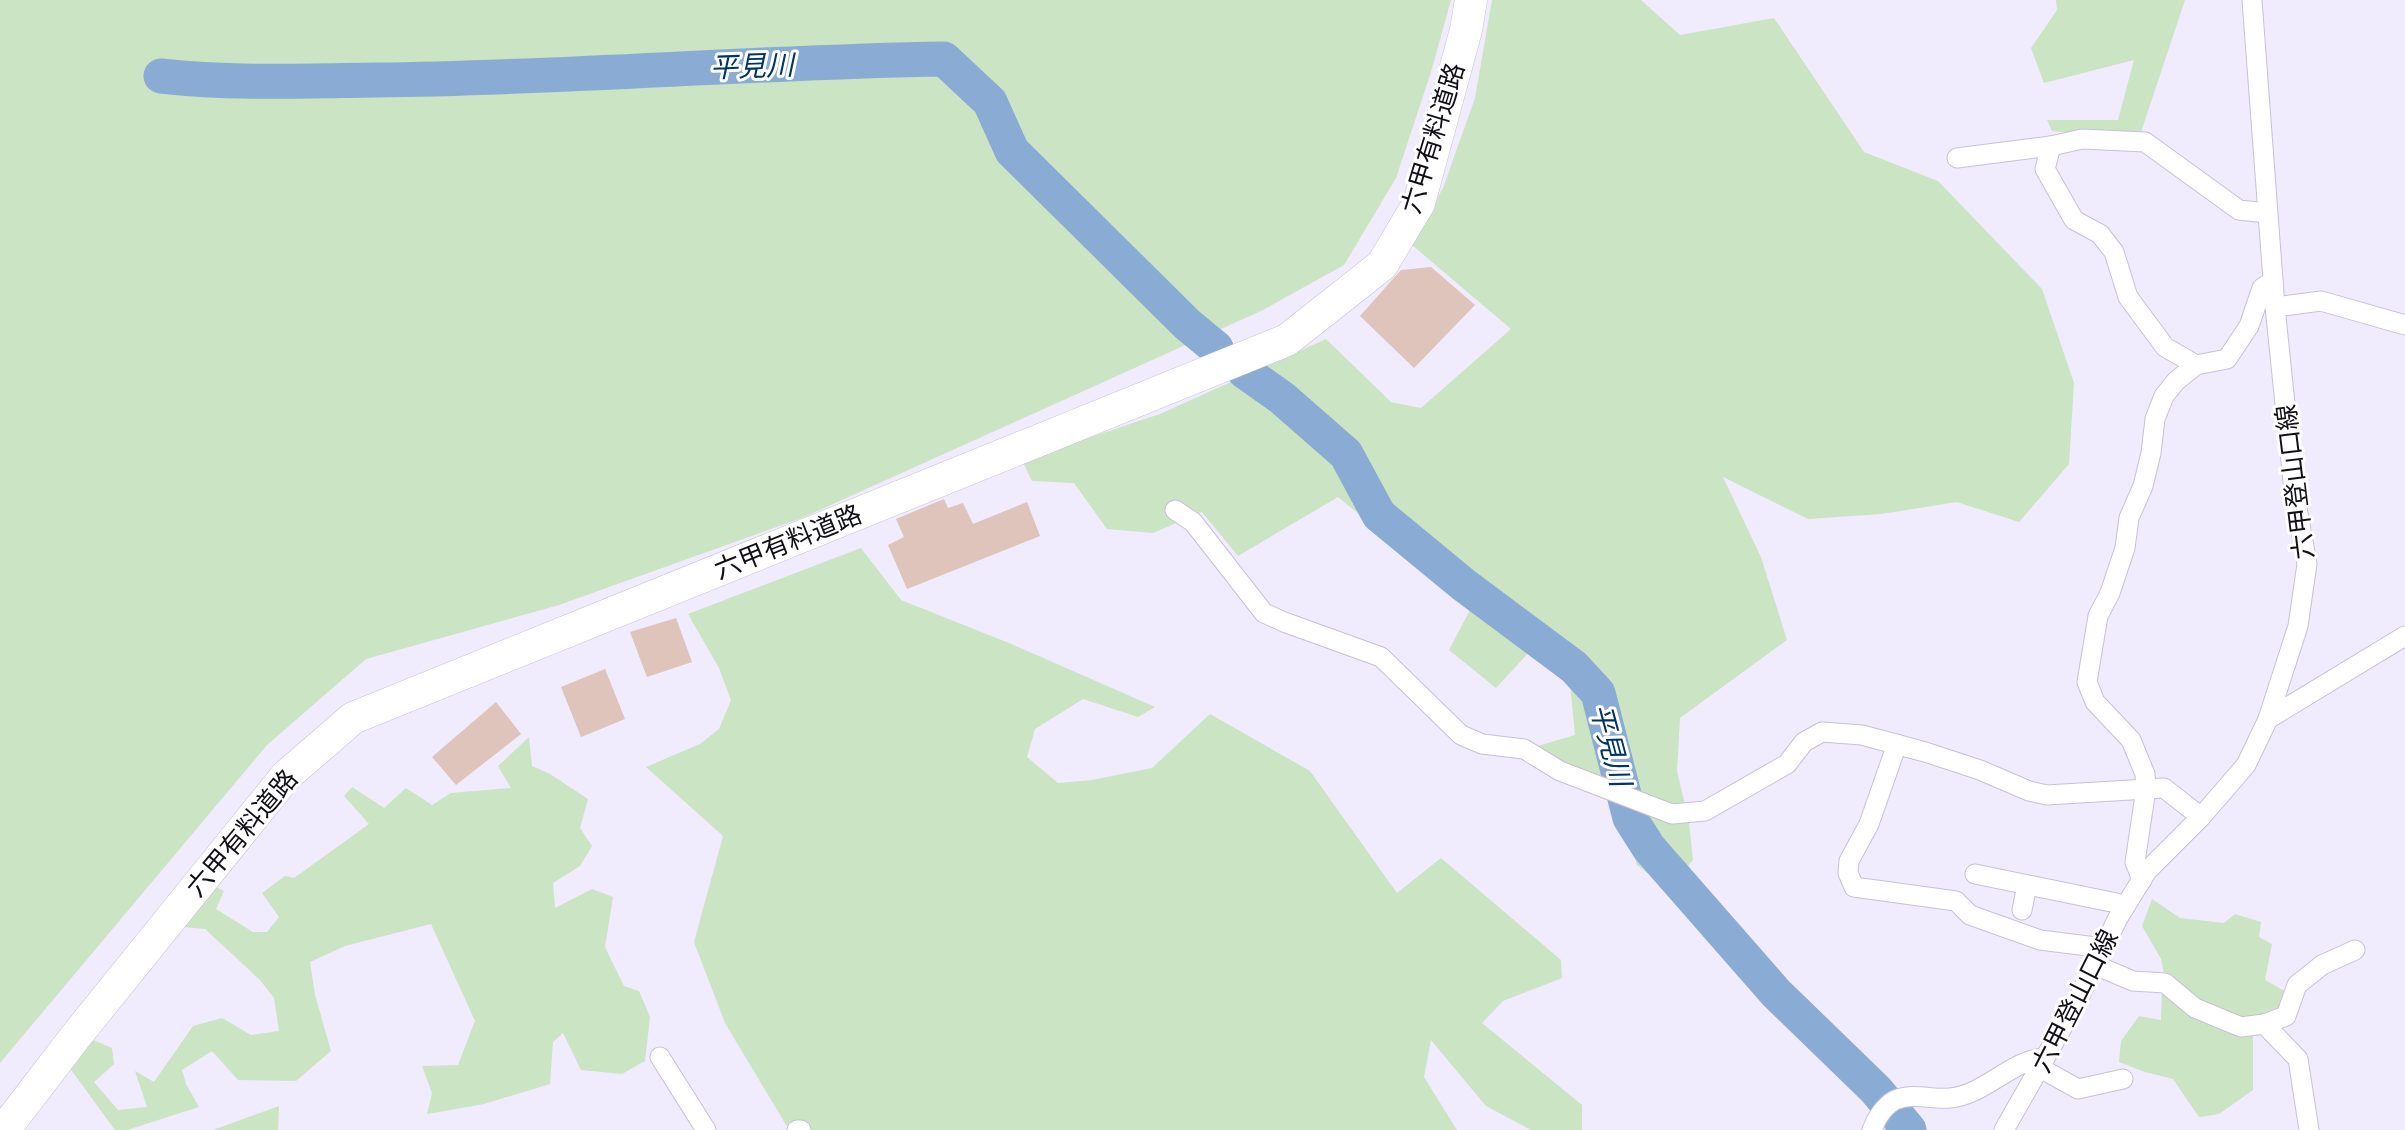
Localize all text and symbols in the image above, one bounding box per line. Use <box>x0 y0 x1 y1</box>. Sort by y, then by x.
water label: 平見川 <box>709 45 798 85</box>
street label: 六甲有料道路 <box>1394 58 1471 217</box>
street label: 六甲登山口線 <box>2269 403 2320 561</box>
street label: 六甲有料道路 <box>709 497 866 586</box>
water label: 平見川 <box>1583 700 1641 793</box>
street label: 六甲有料道路 <box>179 762 304 903</box>
street label: 六甲登山口線 <box>2024 924 2125 1078</box>

